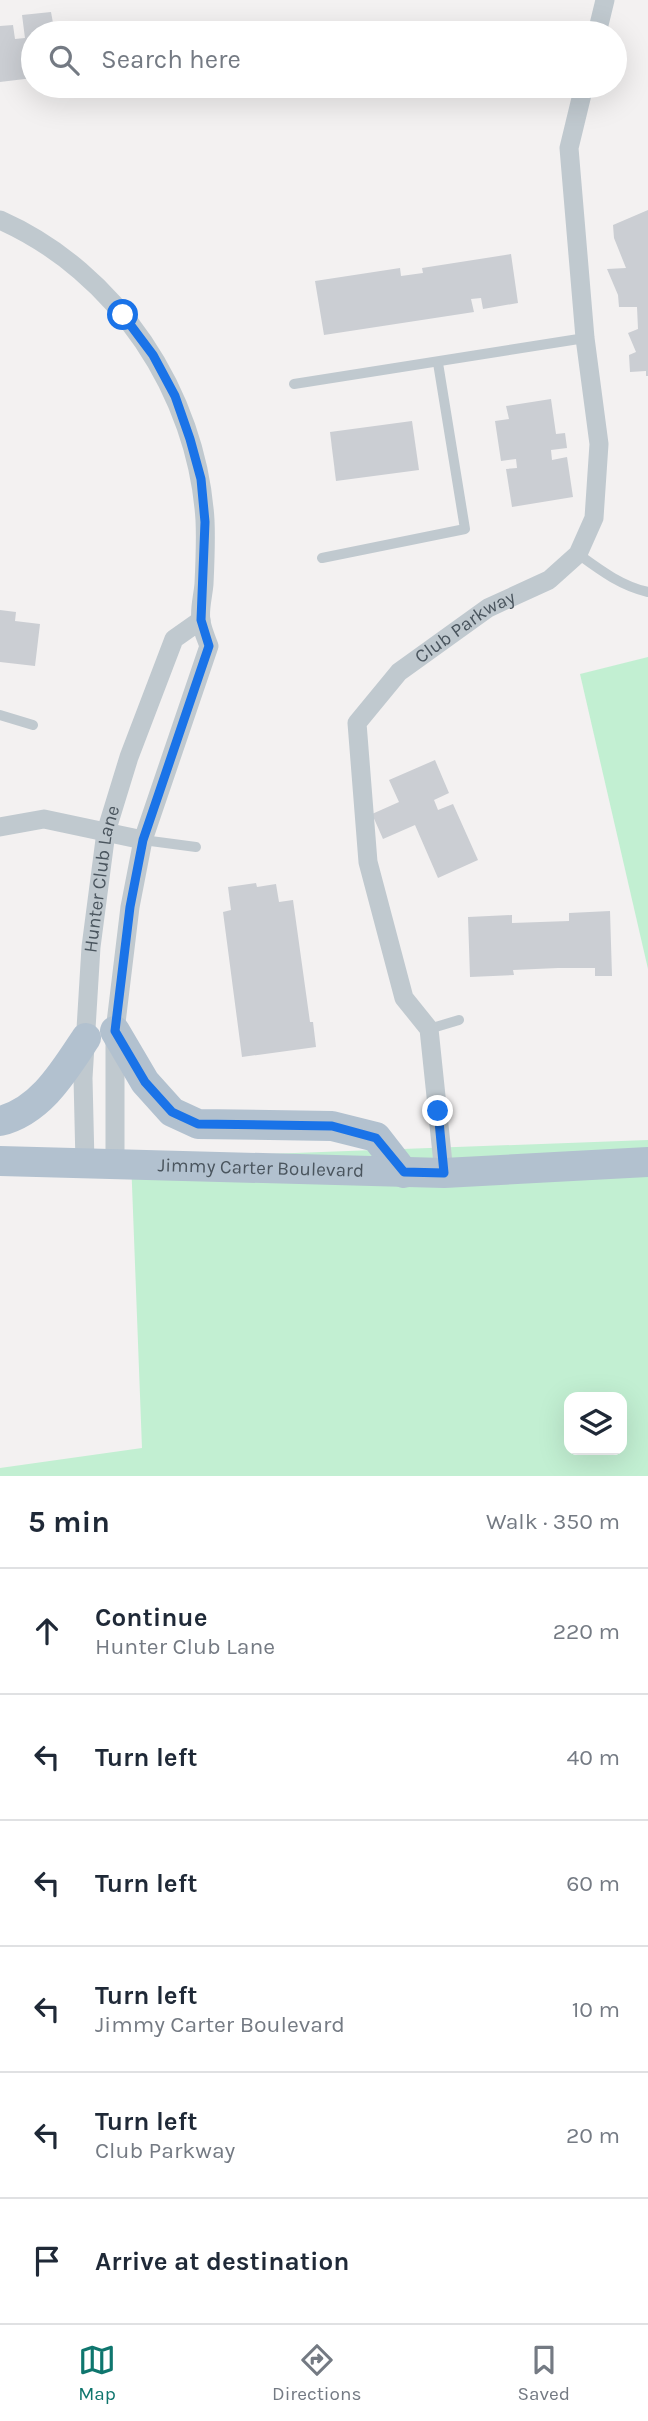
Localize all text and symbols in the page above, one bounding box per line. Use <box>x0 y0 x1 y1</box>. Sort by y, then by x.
search box <box>21 21 627 98</box>
icon: search <box>45 41 83 79</box>
text: Search here <box>101 44 241 75</box>
route start <box>107 299 138 330</box>
street label: Club Parkway <box>411 586 519 668</box>
street label: Hunter Club Lane <box>79 803 124 954</box>
route end <box>422 1095 453 1126</box>
street label: Jimmy Carter Boulevard <box>157 1154 364 1182</box>
map controls <box>564 1392 627 1455</box>
button: layers <box>564 1392 627 1455</box>
text: 5 min <box>28 1504 110 1540</box>
text: Walk · 350 m <box>486 1508 620 1535</box>
text: Continue <box>95 1602 207 1633</box>
icon: ahead <box>28 1612 66 1650</box>
text: 220 m <box>553 1618 620 1645</box>
text: Hunter Club Lane <box>95 1633 275 1660</box>
icon: left <box>28 1738 66 1776</box>
text: Turn left <box>95 1742 197 1773</box>
text: 40 m <box>567 1744 620 1771</box>
icon: left <box>28 1864 66 1902</box>
text: Turn left <box>95 1868 197 1899</box>
text: 60 m <box>566 1870 620 1897</box>
text: Turn left <box>95 1980 197 2011</box>
icon: left <box>28 1990 66 2028</box>
text: 10 m <box>572 1996 620 2023</box>
text: Jimmy Carter Boulevard <box>95 2011 345 2038</box>
text: Turn left <box>95 2106 197 2137</box>
icon: left <box>28 2116 66 2154</box>
text: 20 m <box>566 2122 620 2149</box>
text: Club Parkway <box>95 2137 235 2164</box>
icon: arrive <box>28 2242 66 2280</box>
text: Arrive at destination <box>95 2246 349 2277</box>
tab: Map <box>78 2341 116 2405</box>
tab: Directions <box>272 2341 361 2405</box>
tab: Saved <box>517 2341 570 2405</box>

